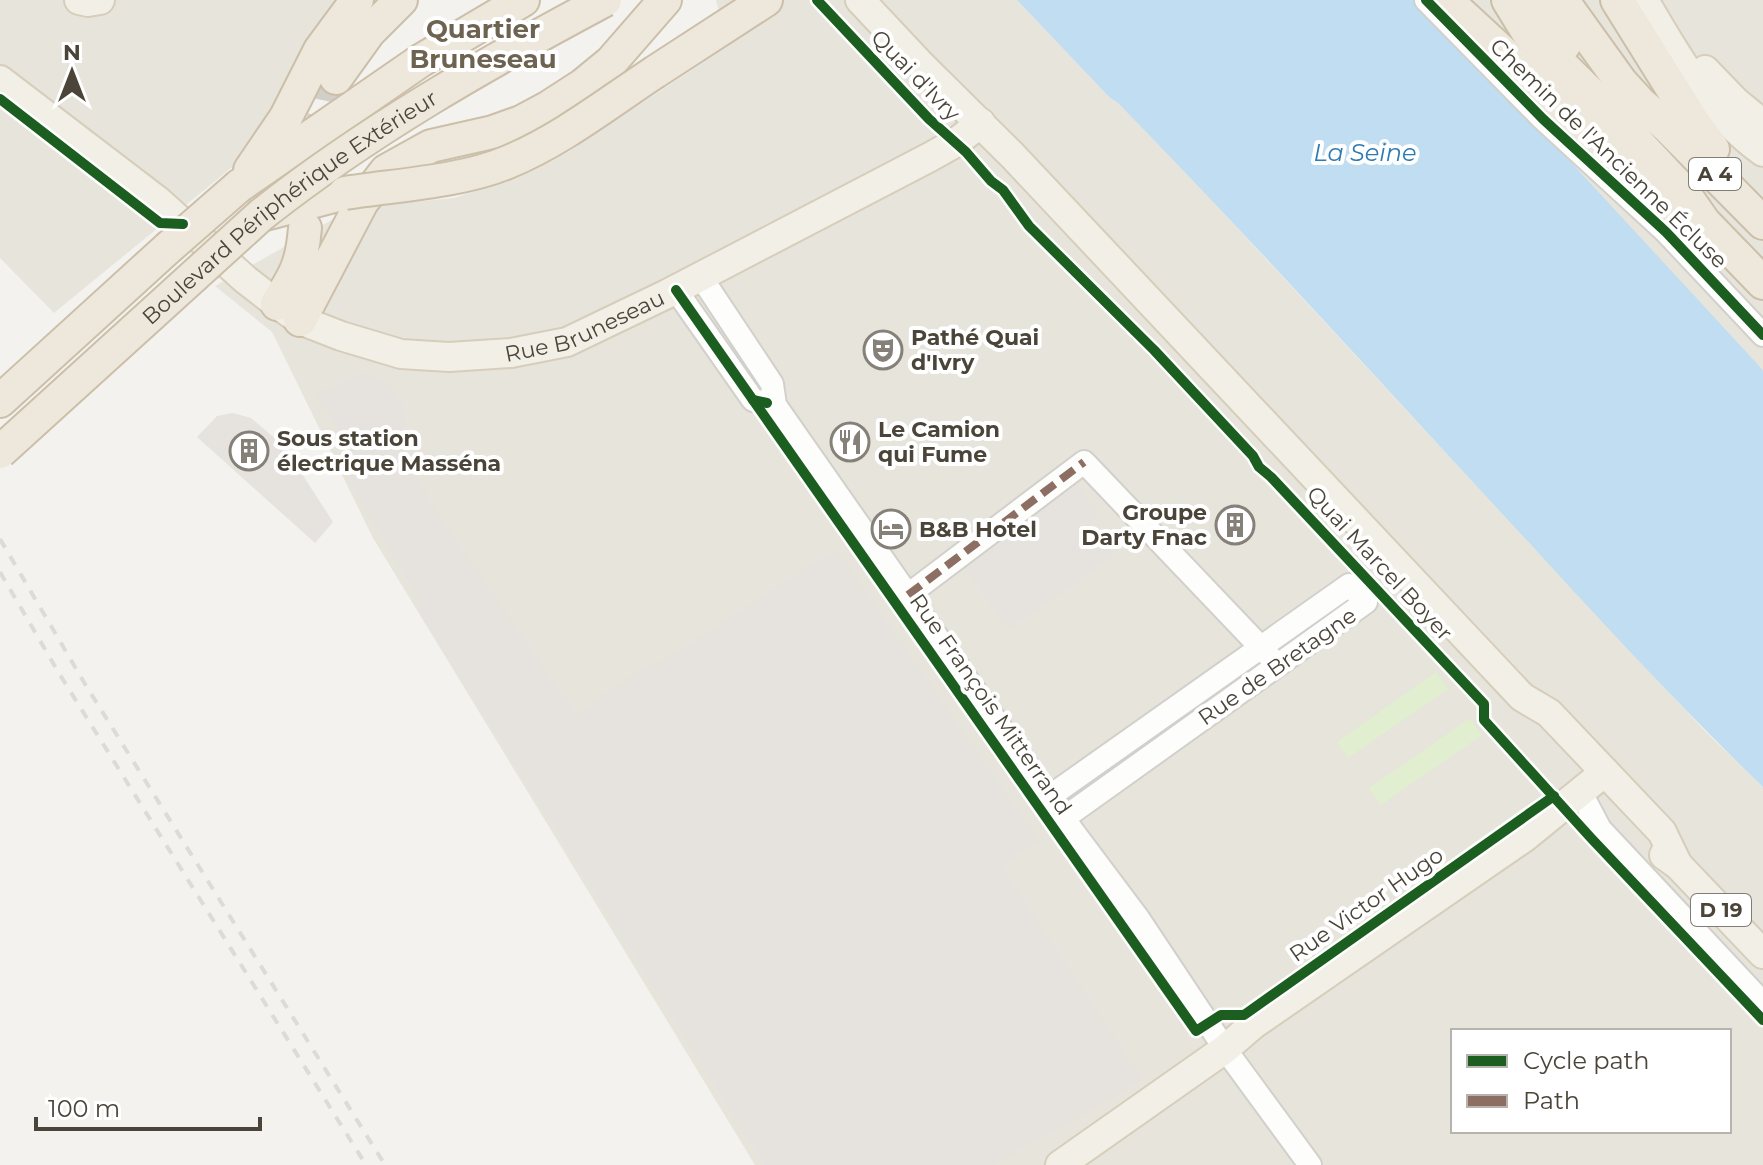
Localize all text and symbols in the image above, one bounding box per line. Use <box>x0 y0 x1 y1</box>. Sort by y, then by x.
district label: Quartier Bruneseau <box>409 13 557 75</box>
street label: Quai d'Ivry <box>865 24 966 127</box>
north arrow <box>32 32 112 112</box>
street label: Chemin de l'Ancienne Écluse <box>1484 33 1733 274</box>
text: N <box>63 39 81 66</box>
street label: Boulevard Périphérique Extérieur <box>137 85 442 330</box>
water label: La Seine <box>1314 138 1416 167</box>
road number: A 4 <box>1689 158 1741 190</box>
street label: Rue Bruneseau <box>502 284 669 368</box>
place label: Pathé Quai d'Ivry <box>911 324 1039 376</box>
theatre icon: Pathé Quai d'Ivry <box>862 329 904 371</box>
place label: Le Camion qui Fume <box>878 416 1000 468</box>
restaurant icon: Le Camion qui Fume <box>829 421 871 463</box>
place label: Sous station électrique Masséna <box>277 425 501 477</box>
building icon: Sous station électrique Masséna <box>228 430 270 472</box>
street label: Quai Marcel Boyer <box>1301 480 1458 646</box>
place label: Groupe Darty Fnac <box>1081 499 1207 551</box>
building icon: Groupe Darty Fnac <box>1214 504 1256 546</box>
hotel icon: B&B Hotel <box>870 508 912 550</box>
place label: B&B Hotel <box>919 516 1037 543</box>
street label: Rue François Mitterrand <box>904 588 1077 820</box>
street label: Rue de Bretagne <box>1193 602 1362 731</box>
street label: Rue Victor Hugo <box>1284 841 1448 968</box>
road number: D 19 <box>1691 894 1751 926</box>
legend <box>1451 1029 1731 1133</box>
text: Cycle path <box>1523 1046 1650 1075</box>
scale bar <box>36 1081 260 1131</box>
text: Path <box>1523 1086 1580 1115</box>
text: 100 m <box>48 1094 120 1123</box>

